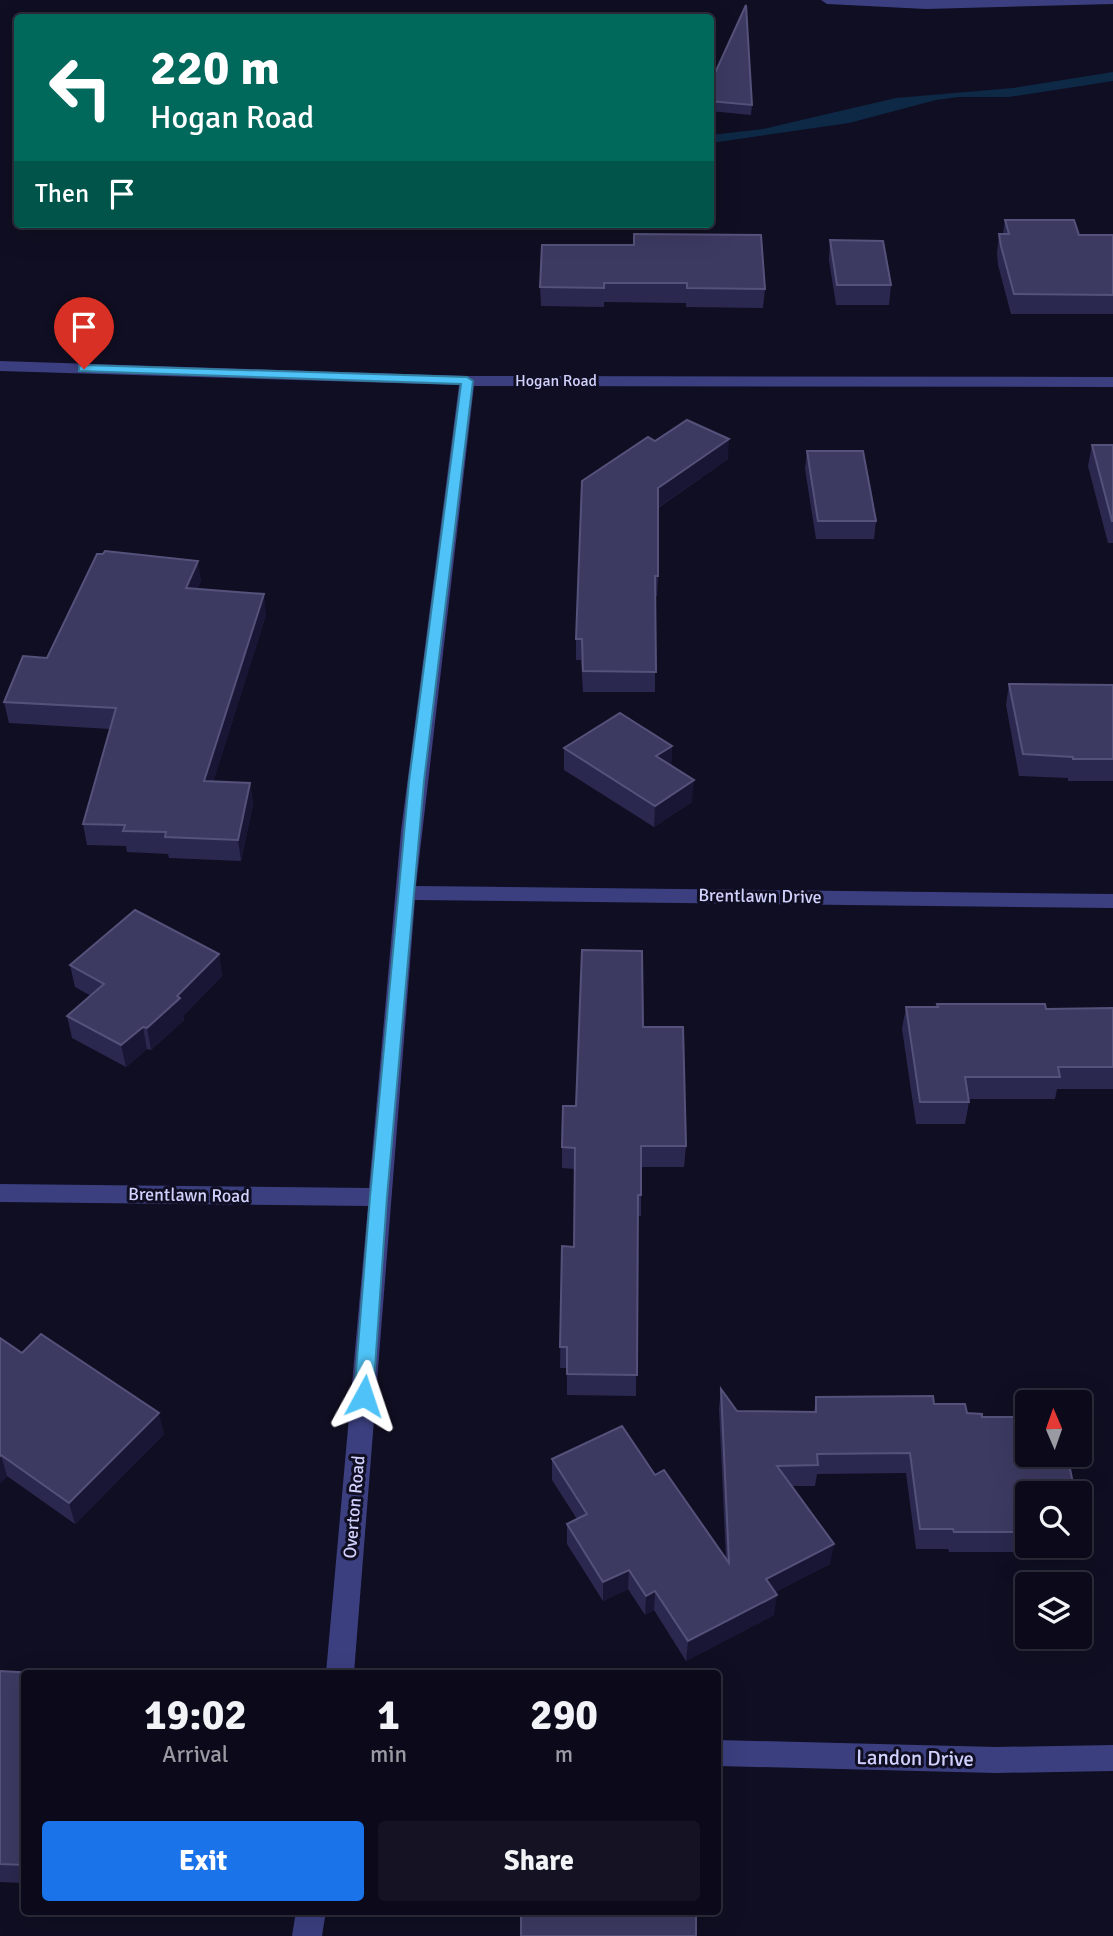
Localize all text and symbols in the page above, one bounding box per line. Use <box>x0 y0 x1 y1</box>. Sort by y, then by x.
text: 220 m <box>150 38 280 98</box>
icon: left <box>35 42 126 133</box>
text: Hogan Road <box>150 98 314 137</box>
icon: arrive <box>103 175 141 213</box>
text: Then <box>35 178 89 210</box>
pin <box>54 297 114 369</box>
icon: arrive <box>65 308 103 346</box>
street label: Hogan Road <box>515 371 597 391</box>
street label: Brentlawn Drive <box>698 884 822 908</box>
street label: Brentlawn Road <box>128 1183 250 1207</box>
position arrow <box>327 1359 401 1433</box>
north arrow <box>1015 1390 1092 1466</box>
map controls <box>1015 1390 1092 1649</box>
street label: Overton Road <box>339 1454 369 1560</box>
button: search <box>1015 1481 1092 1558</box>
button: layers <box>1015 1572 1092 1649</box>
text: 19:02 <box>144 1690 247 1741</box>
text: 1 <box>377 1690 400 1741</box>
text: 290 <box>530 1690 598 1741</box>
text: Arrival <box>162 1740 229 1769</box>
text: min <box>370 1740 407 1769</box>
text: m <box>555 1740 573 1769</box>
street label: Landon Drive <box>856 1744 974 1772</box>
button: Exit <box>42 1821 364 1901</box>
button: Share <box>378 1821 700 1901</box>

